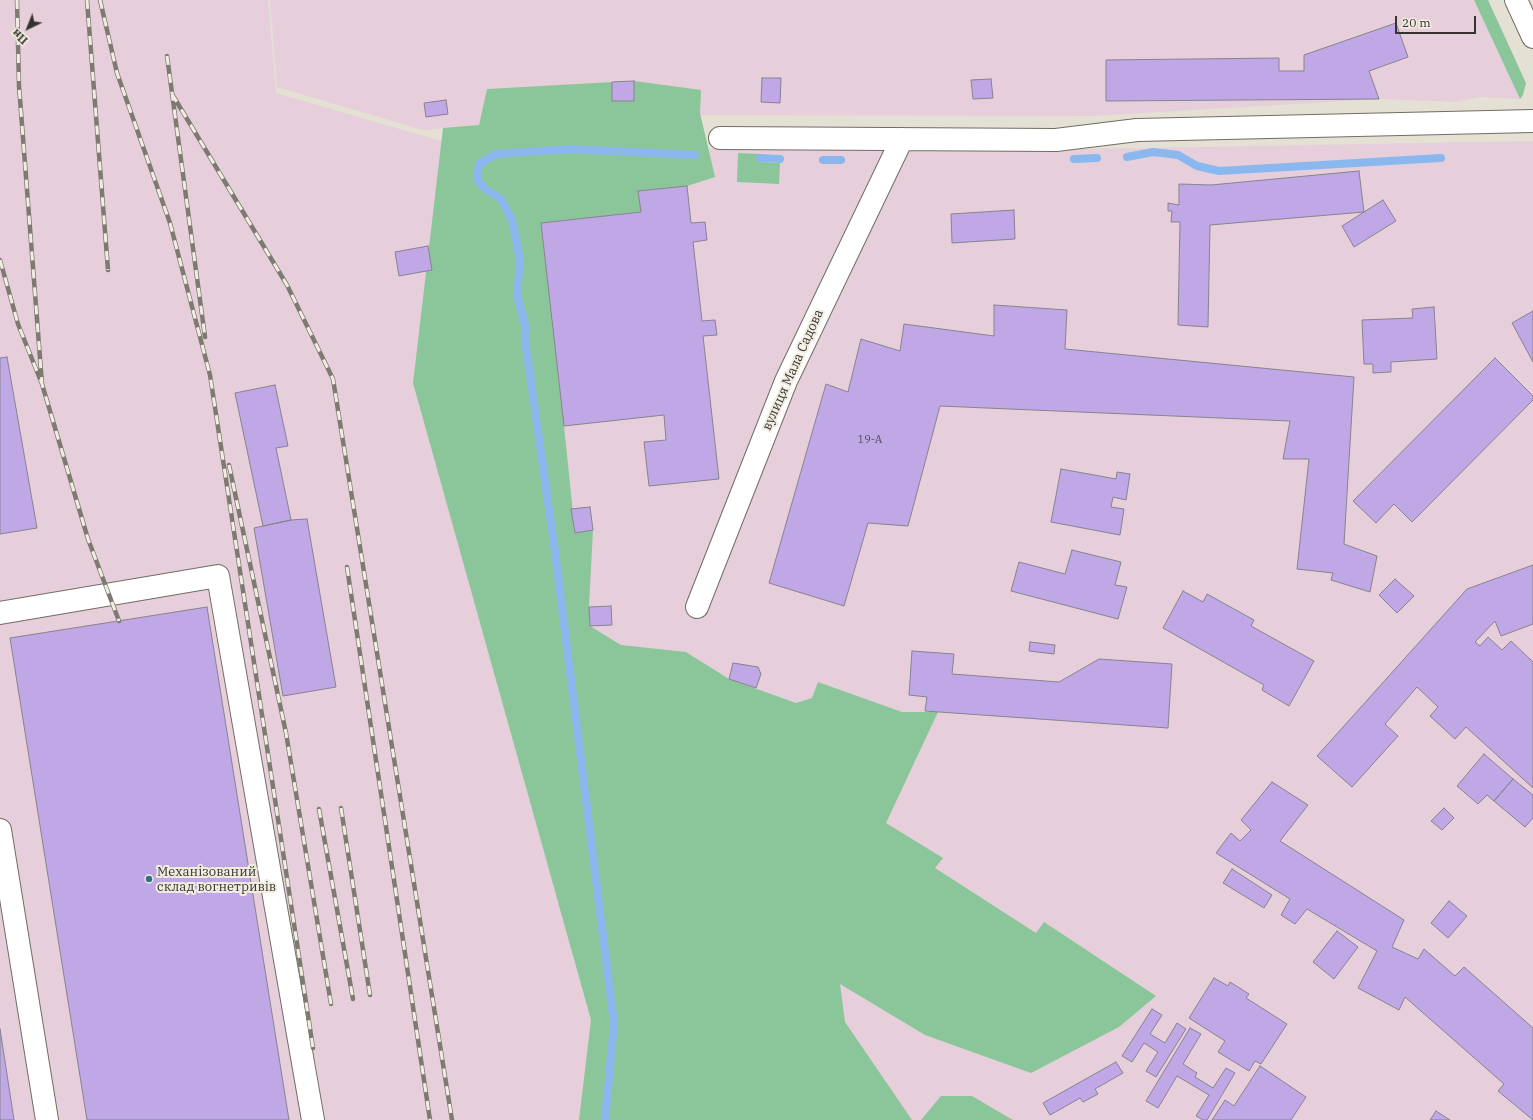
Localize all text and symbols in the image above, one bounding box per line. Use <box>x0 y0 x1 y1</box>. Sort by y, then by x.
north arrow <box>8 8 48 48</box>
scale bar <box>1397 8 1478 34</box>
text: 20 m <box>1402 15 1431 30</box>
text: Пн <box>9 26 31 47</box>
street label: вулиця Мала Садова <box>759 307 827 433</box>
house number: 19-A <box>858 433 882 447</box>
place label: Механізований склад вогнетривів <box>157 864 276 895</box>
marker: Механізований склад вогнетривів <box>144 874 154 884</box>

